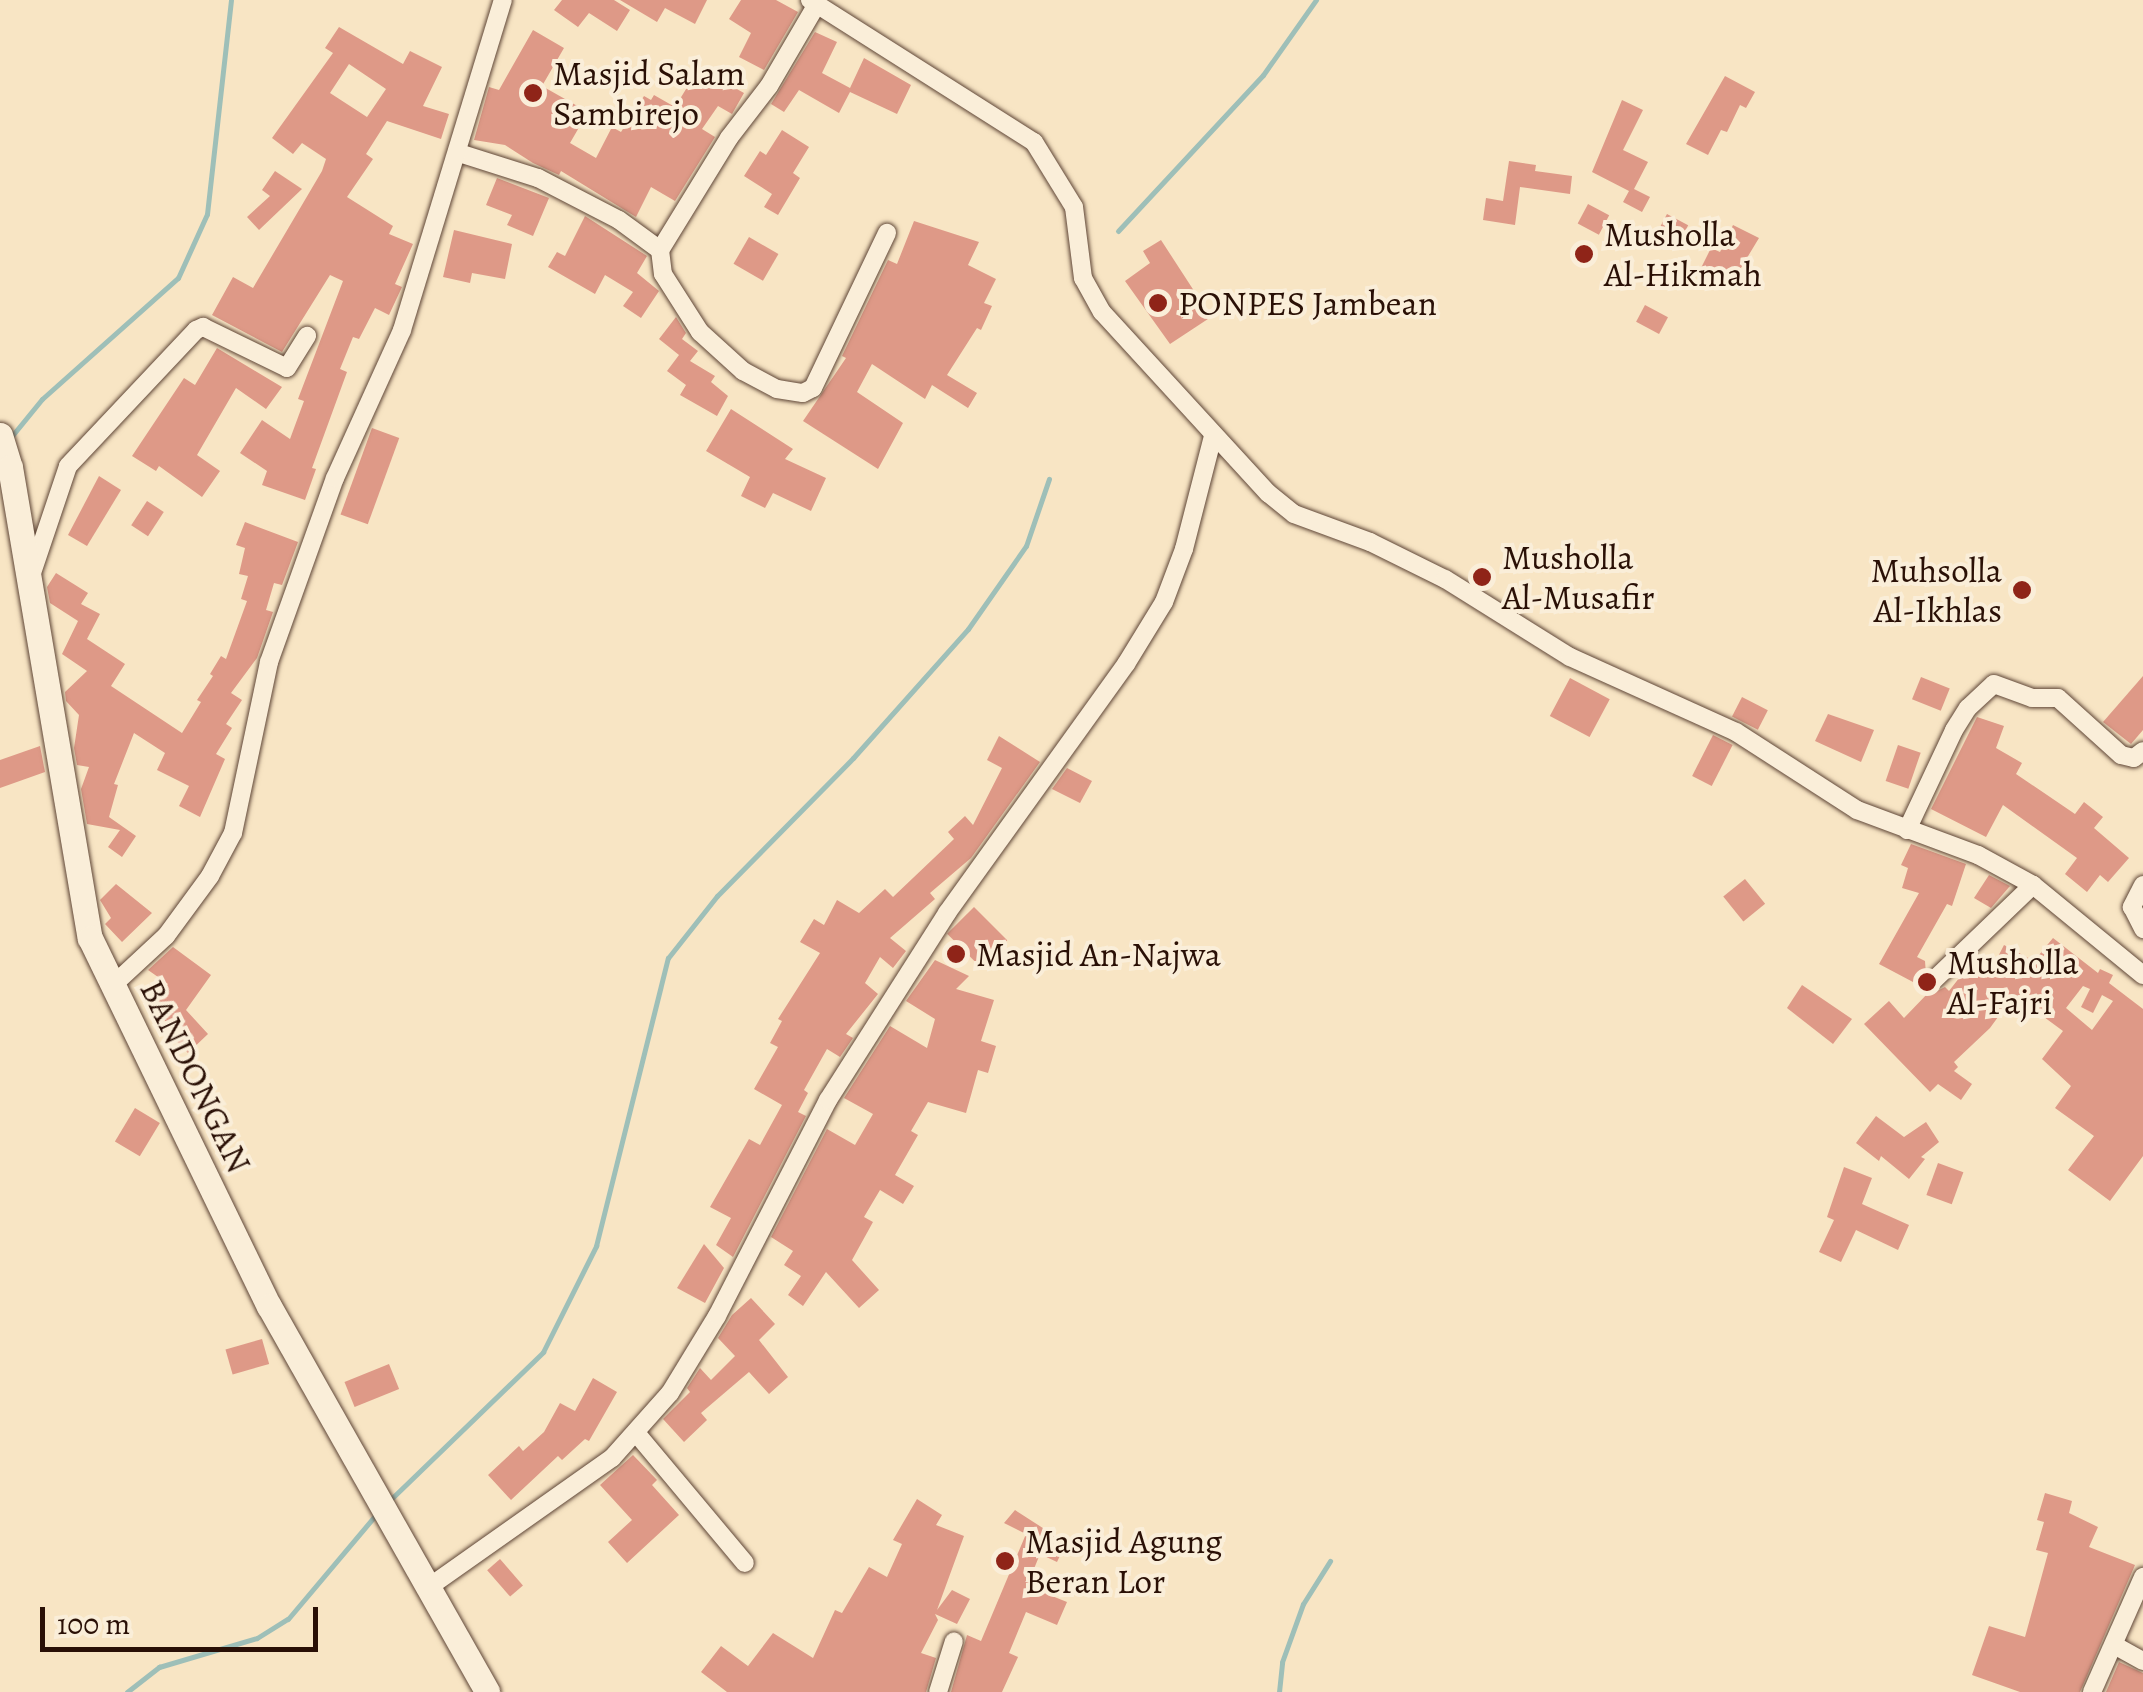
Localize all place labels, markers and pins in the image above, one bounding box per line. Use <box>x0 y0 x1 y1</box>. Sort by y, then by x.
place label: Masjid Salam Sambirejo <box>553 52 745 134</box>
marker: Masjid Salam Sambirejo <box>522 82 544 104</box>
place label: Musholla Al-Hikmah <box>1604 213 1762 295</box>
marker: Musholla Al-Hikmah <box>1573 243 1595 265</box>
place label: PONPES Jambean <box>1178 282 1437 324</box>
marker: PONPES Jambean <box>1147 292 1169 314</box>
place label: Musholla Al-Musafir <box>1502 536 1655 618</box>
place label: Muhsolla Al-Ikhlas <box>1871 549 2002 631</box>
marker: Musholla Al-Musafir <box>1471 566 1493 588</box>
marker: Muhsolla Al-Ikhlas <box>2011 579 2033 601</box>
place label: Masjid An-Najwa <box>976 933 1221 975</box>
place label: Musholla Al-Fajri <box>1947 941 2078 1023</box>
marker: Masjid An-Najwa <box>945 943 967 965</box>
marker: Musholla Al-Fajri <box>1916 971 1938 993</box>
place label: Masjid Agung Beran Lor <box>1025 1520 1223 1602</box>
marker: Masjid Agung Beran Lor <box>994 1550 1016 1572</box>

